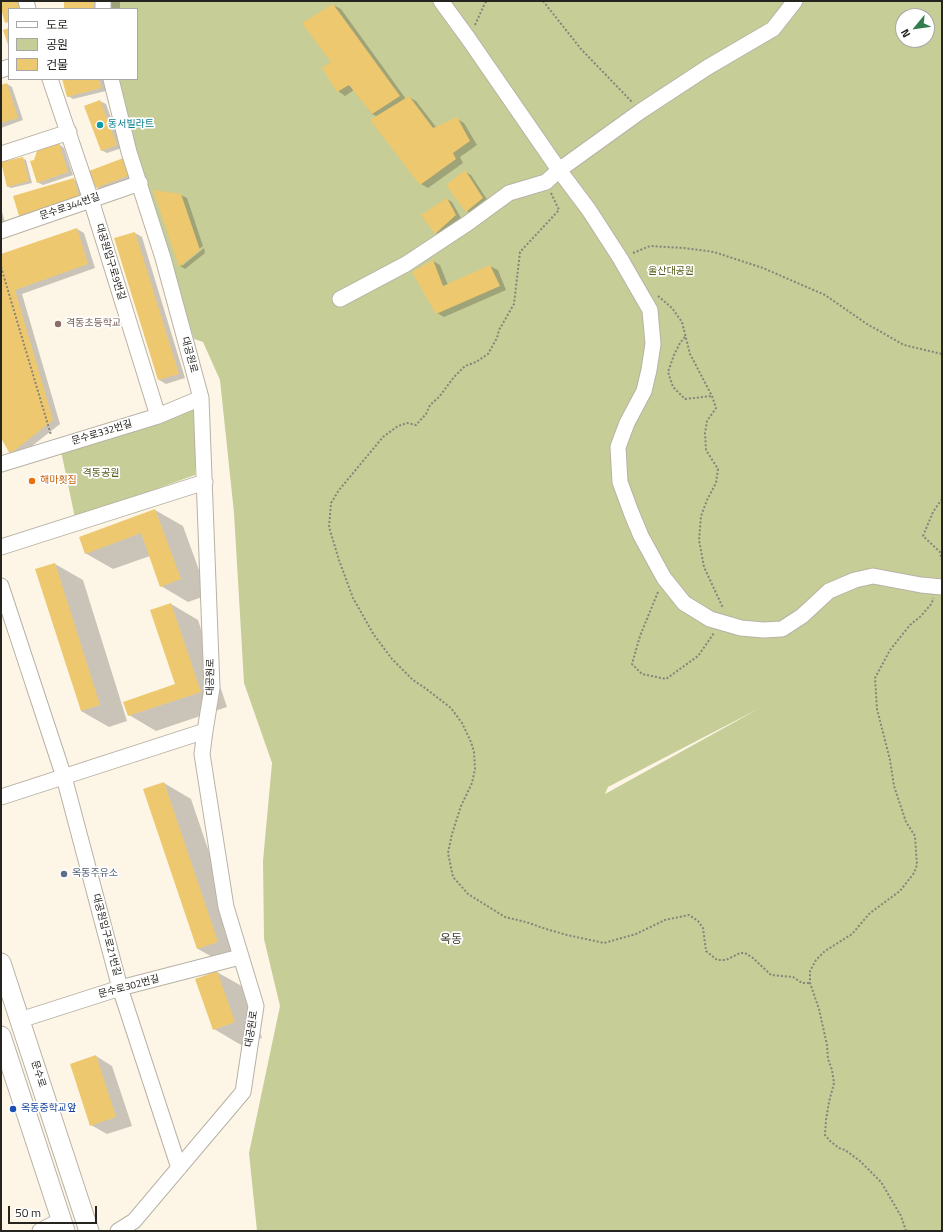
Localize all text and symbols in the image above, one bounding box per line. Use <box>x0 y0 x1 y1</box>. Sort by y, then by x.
legend <box>8 8 138 80</box>
north arrow <box>895 8 935 48</box>
text: 도로 <box>46 15 68 34</box>
text: N <box>897 26 914 41</box>
text: 공원 <box>46 35 68 54</box>
text: 건물 <box>46 55 68 74</box>
place label: 동서빌라트 <box>108 119 154 131</box>
marker: 동서빌라트 <box>95 120 105 130</box>
street label: 문수로344번길 <box>38 191 102 223</box>
street label: 대공원입구로9번길 <box>93 222 127 302</box>
park label: 울산대공원 <box>648 266 694 278</box>
place label: 격동초등학교 <box>66 318 121 330</box>
marker: 격동초등학교 <box>53 319 63 329</box>
street label: 대공원로 <box>178 336 200 374</box>
street label: 문수로332번길 <box>70 418 134 448</box>
park label: 격동공원 <box>83 468 119 480</box>
place label: 해마횟집 <box>40 475 77 487</box>
marker: 해마횟집 <box>27 476 37 486</box>
street label: 대공원로 <box>205 658 217 696</box>
place label: 옥동주유소 <box>72 868 118 880</box>
marker: 옥동주유소 <box>59 869 69 879</box>
street label: 대공원입구로21번길 <box>89 892 123 978</box>
district label: 옥동 <box>440 933 462 947</box>
street label: 문수로302번길 <box>97 973 161 1001</box>
street label: 대공원로 <box>243 1010 261 1048</box>
street label: 문수로 <box>28 1059 48 1089</box>
place label: 옥동중학교앞 <box>21 1103 76 1115</box>
marker: 옥동중학교앞 <box>8 1104 18 1114</box>
scale bar <box>10 1198 99 1224</box>
text: 50 m <box>15 1203 41 1222</box>

